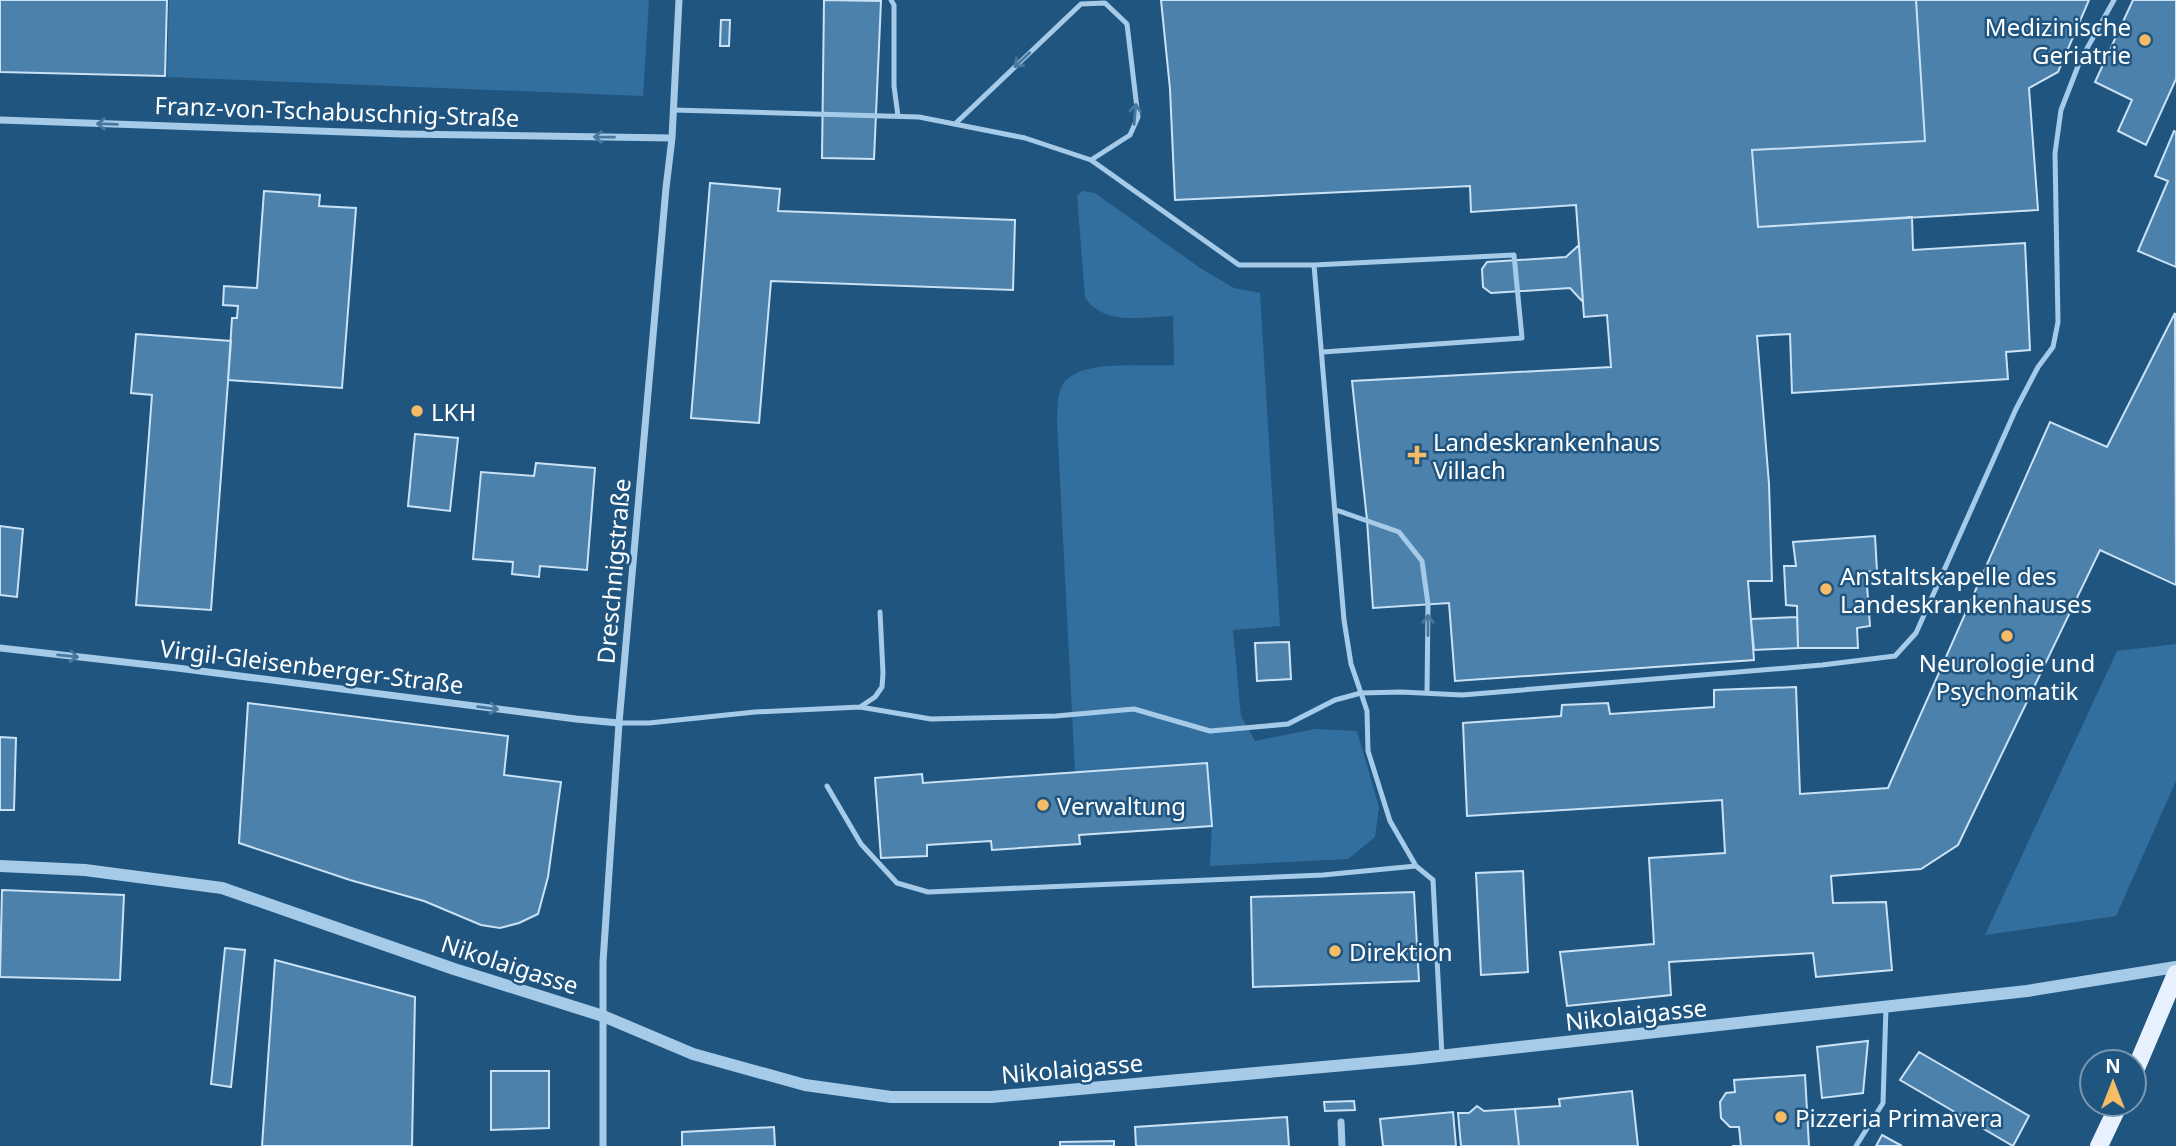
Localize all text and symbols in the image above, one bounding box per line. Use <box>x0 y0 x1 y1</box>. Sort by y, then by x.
place label: Medizinische Geriatrie <box>1985 10 2131 71</box>
marker: Medizinische Geriatrie <box>2137 32 2153 48</box>
one-way arrow <box>1013 52 1031 68</box>
street label: Franz-von-Tschabuschnig-Straße <box>154 88 520 134</box>
one-way arrow <box>1129 104 1142 126</box>
one-way arrow <box>96 117 119 131</box>
one-way arrow <box>593 130 616 144</box>
place label: LKH <box>431 395 476 428</box>
marker: LKH <box>409 403 425 419</box>
place label: Landeskrankenhaus Villach <box>1433 425 1660 486</box>
marker: Landeskrankenhaus Villach <box>1407 445 1427 465</box>
street label: Dreschnigstraße <box>588 477 638 665</box>
place label: Anstaltskapelle des Landeskrankenhauses <box>1840 559 2092 620</box>
marker: Anstaltskapelle des Landeskrankenhauses <box>1818 581 1834 597</box>
one-way arrow <box>1421 613 1435 636</box>
marker: Neurologie und Psychomatik <box>1999 628 2015 644</box>
street label: Virgil-Gleisenberger-Straße <box>158 631 466 701</box>
place label: Neurologie und Psychomatik <box>1919 646 2095 707</box>
one-way arrow <box>56 649 79 662</box>
one-way arrow <box>476 701 499 714</box>
place label: Verwaltung <box>1057 789 1186 822</box>
marker: Verwaltung <box>1035 797 1051 813</box>
street label: Nikolaigasse <box>437 926 583 1002</box>
place label: Direktion <box>1349 935 1453 968</box>
marker: Direktion <box>1327 943 1343 959</box>
street label: Nikolaigasse <box>1563 990 1709 1038</box>
street label: Nikolaigasse <box>1000 1045 1144 1091</box>
north arrow <box>2078 1048 2148 1118</box>
text: N <box>2105 1053 2121 1079</box>
place label: Pizzeria Primavera <box>1795 1101 2003 1134</box>
marker: Pizzeria Primavera <box>1773 1109 1789 1125</box>

